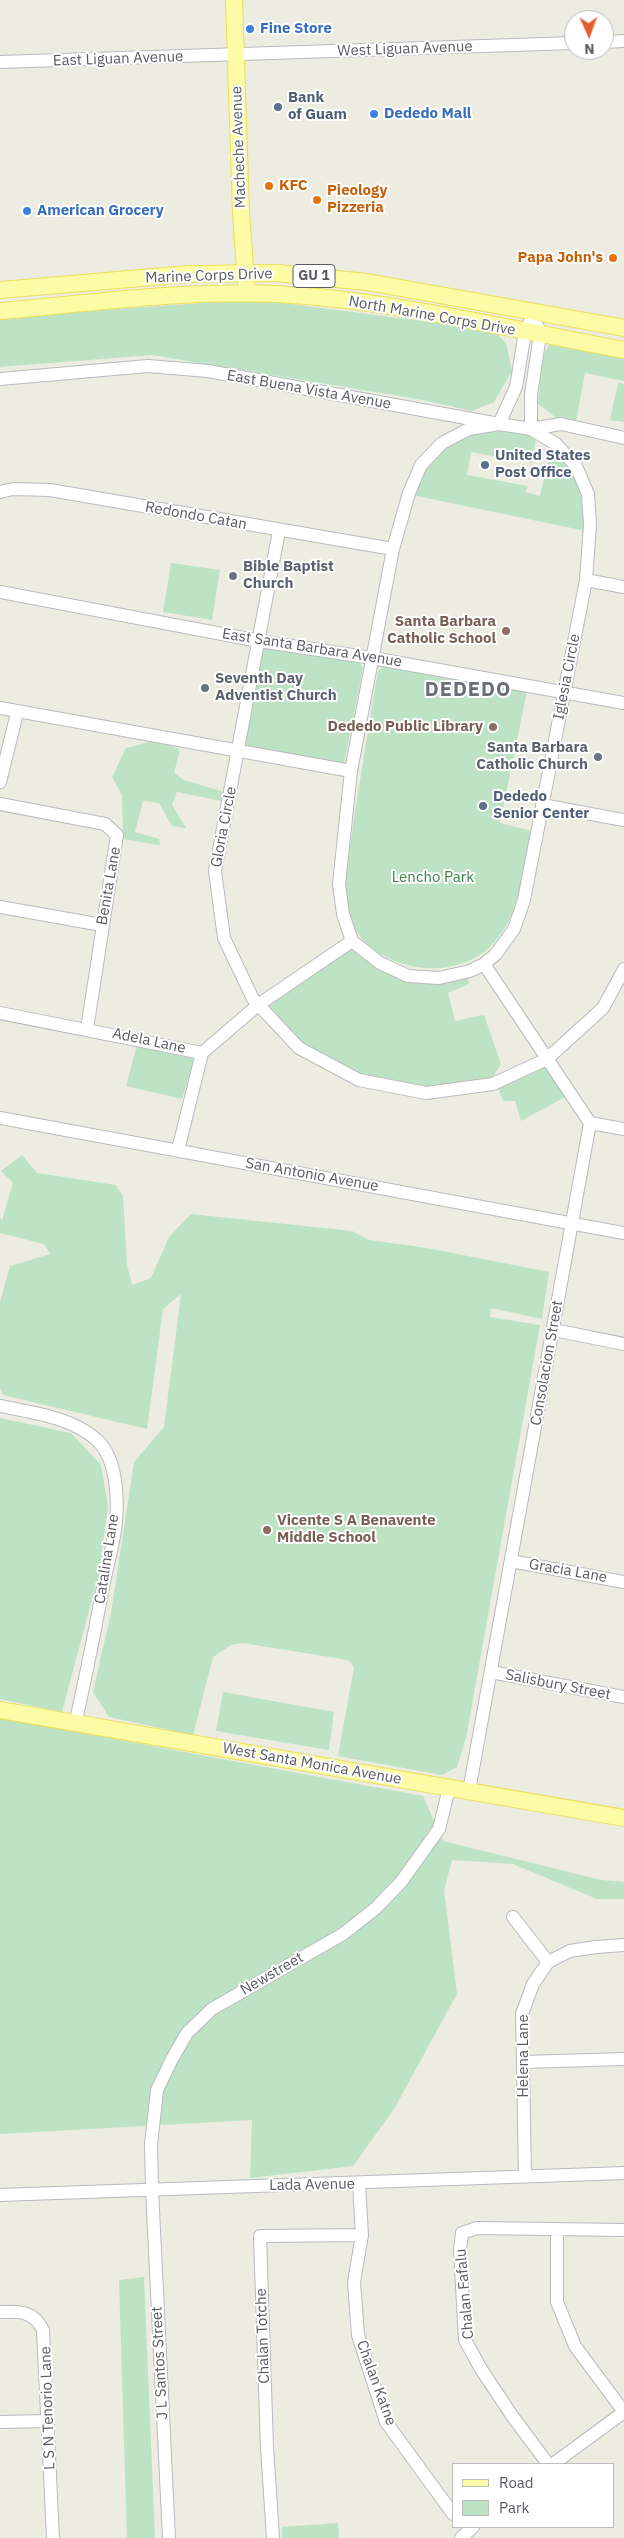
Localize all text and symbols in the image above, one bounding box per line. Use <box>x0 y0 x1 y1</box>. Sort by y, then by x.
north arrow <box>564 10 614 60</box>
place label: Fine Store <box>260 20 332 38</box>
marker: Fine Store <box>244 23 256 35</box>
street label: West Liguan Avenue <box>337 38 473 60</box>
text: N <box>584 40 595 58</box>
street label: East Liguan Avenue <box>52 48 184 70</box>
street label: Macheche Avenue <box>228 86 250 208</box>
place label: Bank of Guam <box>288 89 347 124</box>
marker: Bank of Guam <box>272 101 284 113</box>
place label: Dededo Mall <box>384 105 471 123</box>
marker: Dededo Mall <box>368 108 380 120</box>
place label: KFC <box>279 177 308 195</box>
marker: KFC <box>263 180 275 192</box>
place label: Pieology Pizzeria <box>327 182 387 217</box>
marker: Pieology Pizzeria <box>311 194 323 206</box>
place label: American Grocery <box>37 202 164 220</box>
marker: American Grocery <box>21 205 33 217</box>
place label: Papa John's <box>518 249 603 267</box>
marker: Papa John's <box>607 252 619 264</box>
road number: GU 1 <box>293 264 335 288</box>
street label: Marine Corps Drive <box>145 265 273 287</box>
street label: North Marine Corps Drive <box>347 292 517 340</box>
street label: East Buena Vista Avenue <box>226 367 392 413</box>
place label: United States Post Office <box>495 447 591 482</box>
marker: United States Post Office <box>479 459 491 471</box>
street label: Redondo Catan <box>144 498 248 534</box>
place label: Bible Baptist Church <box>243 558 334 593</box>
marker: Bible Baptist Church <box>227 570 239 582</box>
place label: Santa Barbara Catholic School <box>387 613 496 648</box>
street label: East Santa Barbara Avenue <box>221 625 403 671</box>
marker: Santa Barbara Catholic School <box>500 625 512 637</box>
street label: Iglesia Circle <box>550 632 584 722</box>
place label: Seventh Day Adventist Church <box>215 670 337 705</box>
district label: DEDEDO <box>424 678 512 702</box>
marker: Seventh Day Adventist Church <box>199 682 211 694</box>
place label: Dededo Public Library <box>327 718 483 736</box>
marker: Dededo Public Library <box>487 721 499 733</box>
place label: Santa Barbara Catholic Church <box>476 739 588 774</box>
marker: Santa Barbara Catholic Church <box>592 751 604 763</box>
street label: Gloria Circle <box>207 785 241 869</box>
place label: Dededo Senior Center <box>493 788 589 823</box>
marker: Dededo Senior Center <box>477 800 489 812</box>
street label: Benita Lane <box>93 845 125 927</box>
park label: Lencho Park <box>392 869 474 887</box>
street label: Adela Lane <box>111 1024 187 1058</box>
street label: San Antonio Avenue <box>244 1154 380 1196</box>
street label: Consolacion Street <box>527 1299 567 1427</box>
place label: Vicente S A Benavente Middle School <box>277 1512 436 1547</box>
street label: Catalina Lane <box>91 1513 123 1605</box>
marker: Vicente S A Benavente Middle School <box>261 1524 273 1536</box>
street label: Gracia Lane <box>528 1555 608 1587</box>
street label: Salisbury Street <box>504 1666 612 1704</box>
street label: West Santa Monica Avenue <box>221 1739 403 1789</box>
street label: Newstreet <box>237 1949 307 1999</box>
street label: Helena Lane <box>515 2014 533 2098</box>
street label: Lada Avenue <box>269 2175 355 2195</box>
street label: Chalan Fafalu <box>452 2248 478 2340</box>
street label: Chalan Totche <box>252 2288 274 2384</box>
street label: J L Santos Street <box>148 2306 172 2420</box>
street label: Chalan Katne <box>352 2338 400 2428</box>
street label: L S N Tenorio Lane <box>37 2346 59 2470</box>
legend <box>452 2463 614 2528</box>
text: Road <box>499 2473 534 2492</box>
text: Park <box>499 2498 529 2517</box>

